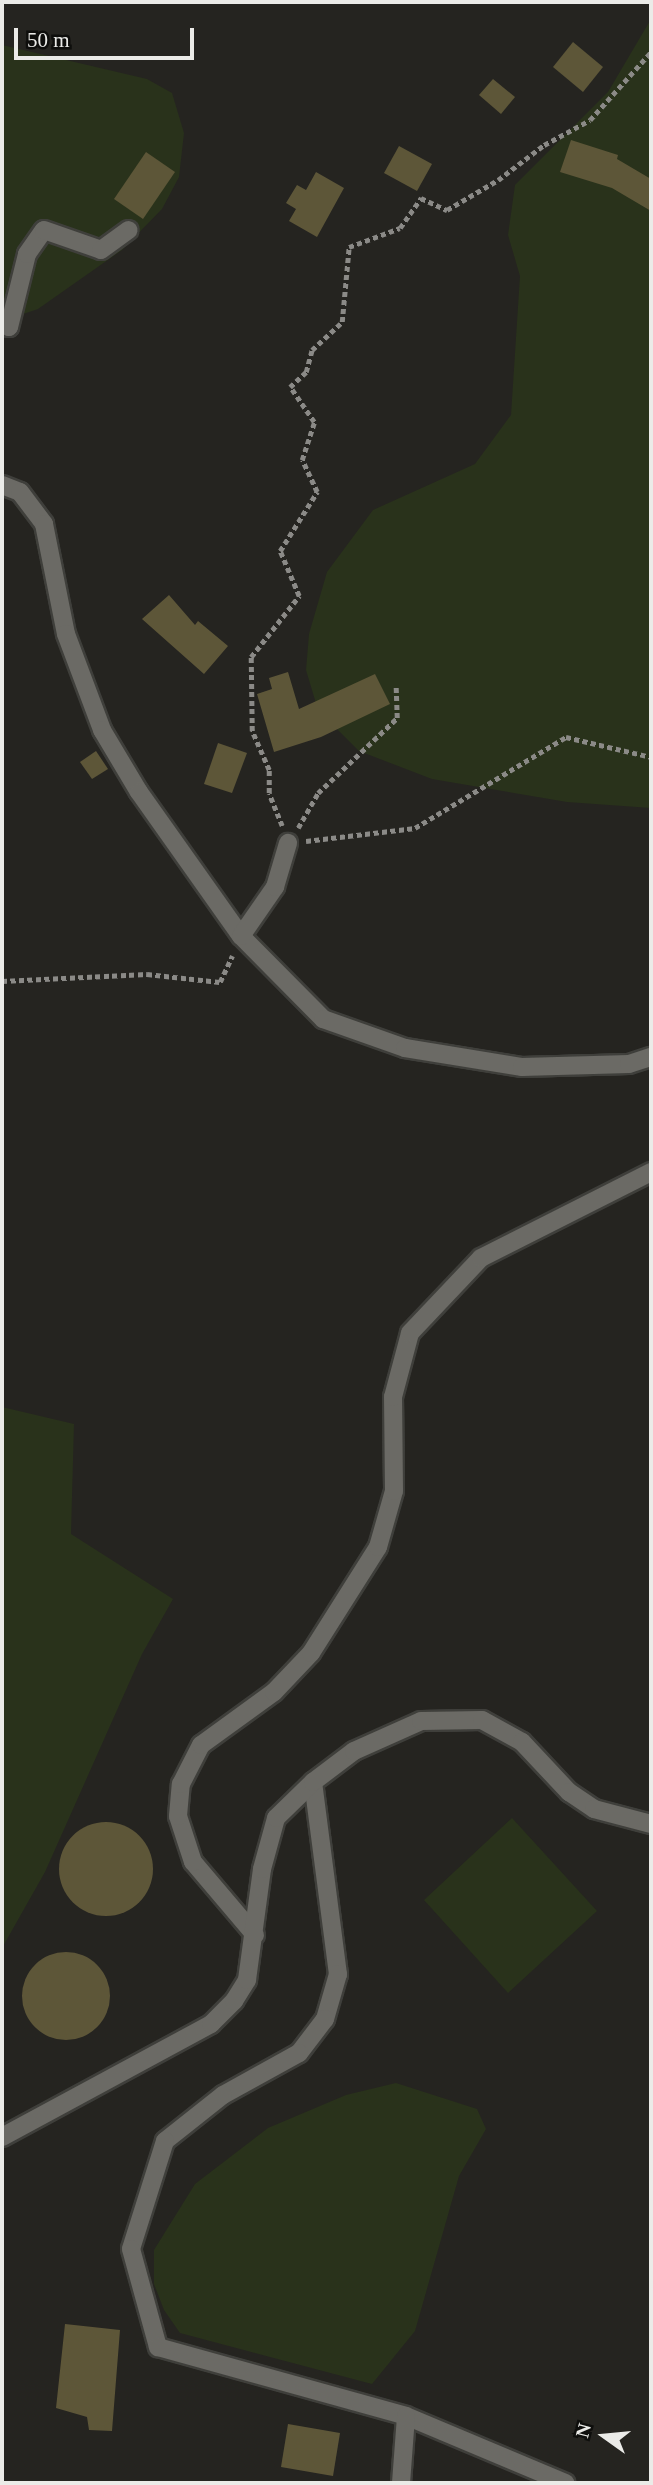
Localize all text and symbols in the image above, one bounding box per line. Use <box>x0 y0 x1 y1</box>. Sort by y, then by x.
scale bar <box>18 14 198 58</box>
text: 50 m <box>27 28 70 52</box>
north arrow <box>569 2401 639 2471</box>
text: N <box>571 2421 595 2440</box>

